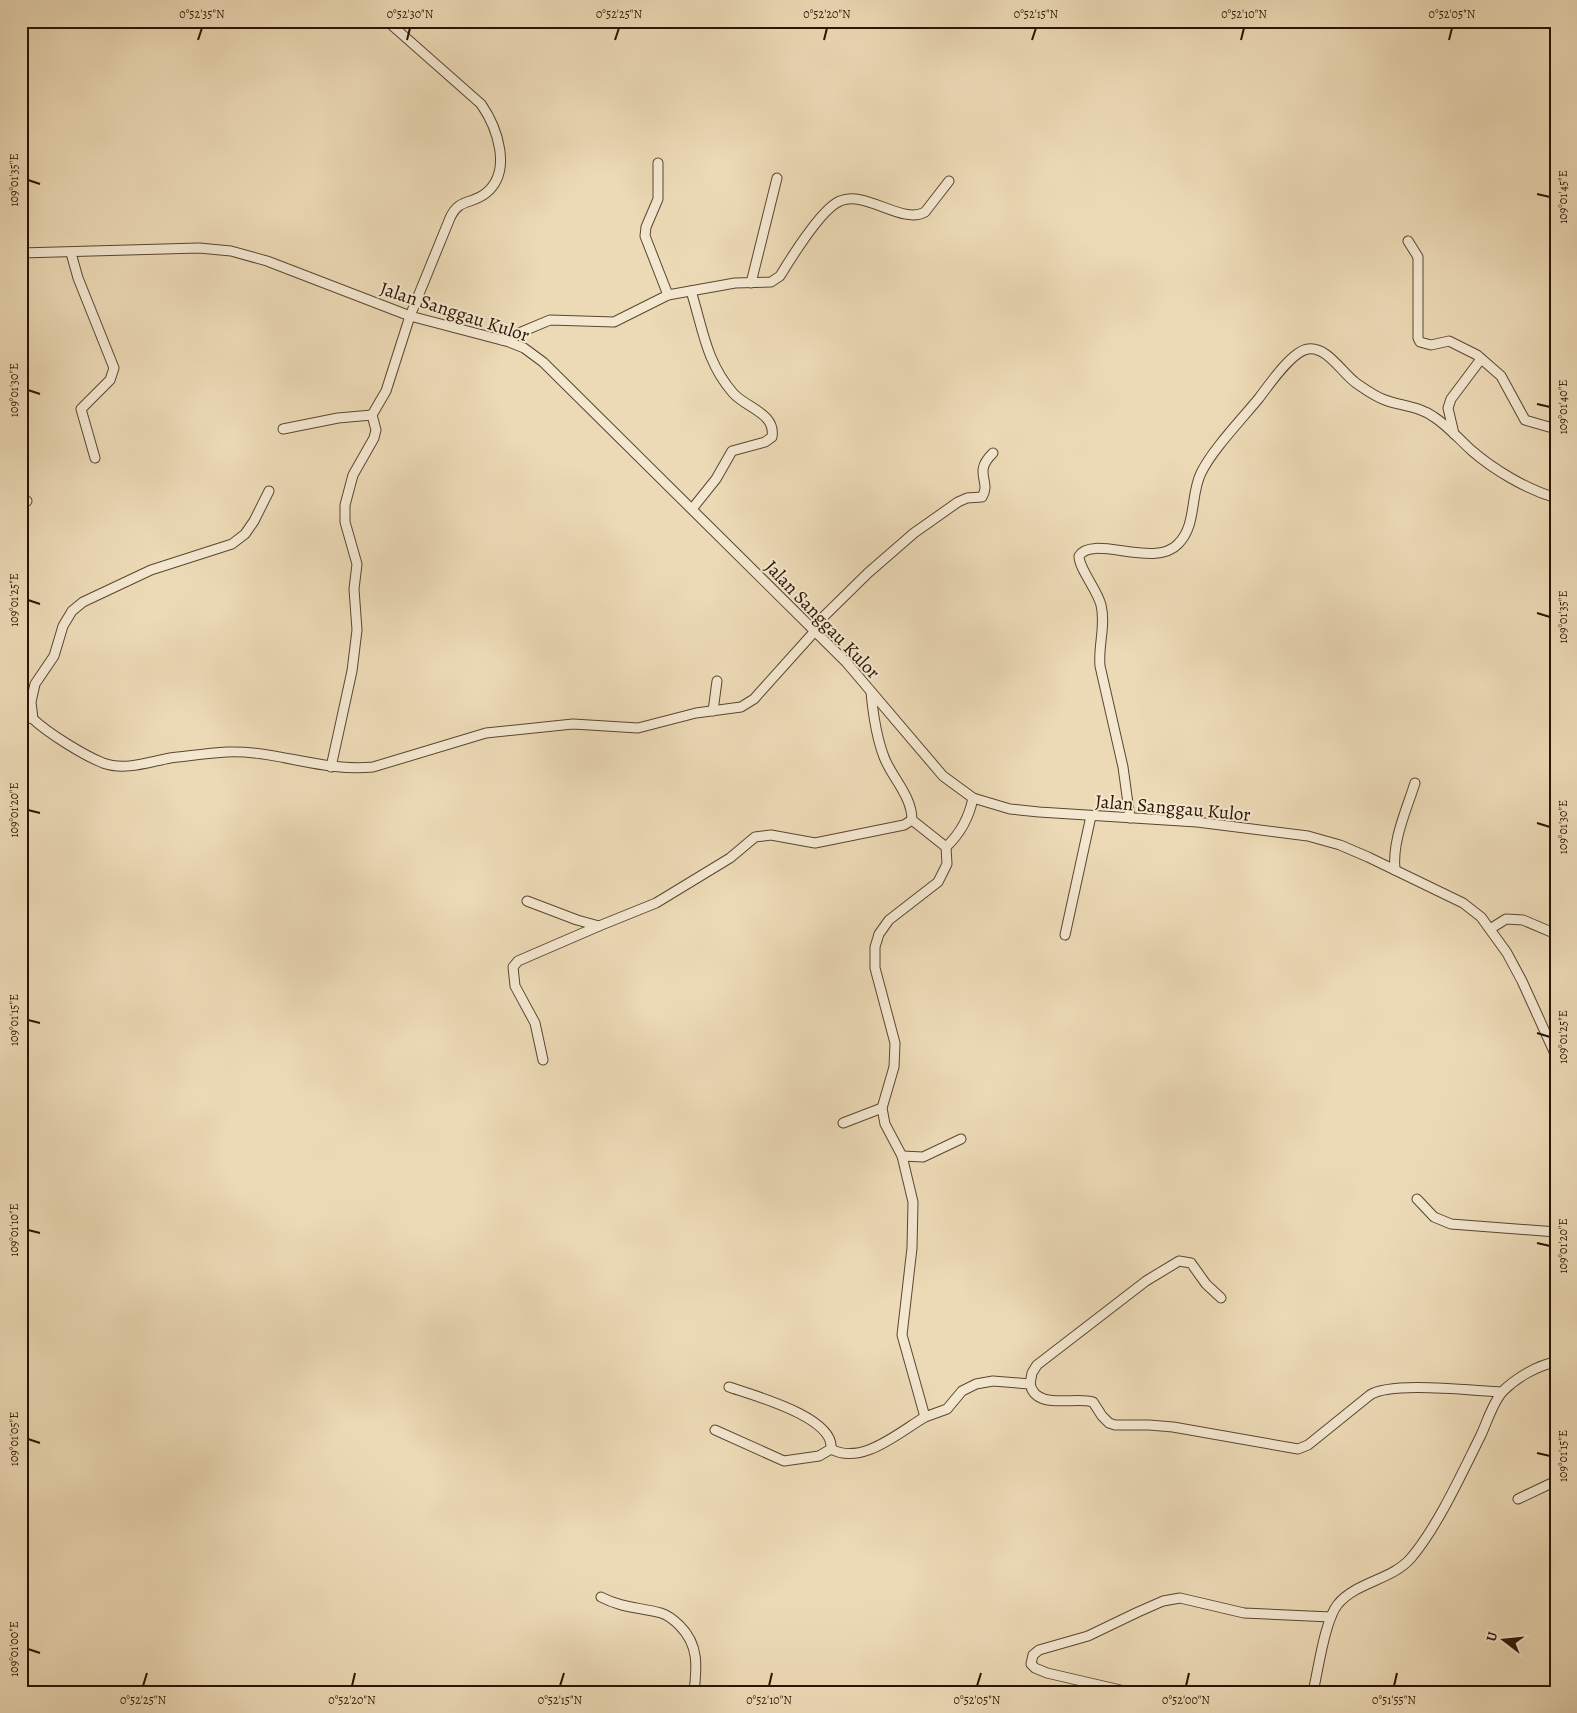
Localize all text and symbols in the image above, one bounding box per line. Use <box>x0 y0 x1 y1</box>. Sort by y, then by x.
text: 0°52'35"N <box>179 6 225 22</box>
text: 0°52'30"N <box>387 6 434 22</box>
text: 0°52'25"N <box>596 6 642 22</box>
text: 0°52'20"N <box>803 6 851 22</box>
text: 0°52'15"N <box>1014 6 1059 22</box>
text: 0°52'10"N <box>1221 6 1267 22</box>
text: 0°52'05"N <box>1429 6 1476 22</box>
text: 109°01'35"E <box>6 153 22 207</box>
text: 109°01'45"E <box>1555 170 1571 224</box>
street label: Jalan Sanggau Kulor <box>376 275 533 348</box>
text: 109°01'30"E <box>6 363 22 417</box>
text: 109°01'40"E <box>1555 380 1571 434</box>
street label: Jalan Sanggau Kulor <box>759 555 886 685</box>
text: 109°01'25"E <box>6 573 22 627</box>
text: 109°01'35"E <box>1555 590 1571 644</box>
text: 109°01'20"E <box>6 783 22 837</box>
street label: Jalan Sanggau Kulor <box>1094 788 1252 828</box>
text: 109°01'30"E <box>1555 800 1571 854</box>
text: 109°01'15"E <box>6 994 22 1046</box>
text: 109°01'25"E <box>1555 1010 1571 1064</box>
text: 109°01'10"E <box>6 1203 22 1257</box>
text: 109°01'20"E <box>1555 1219 1571 1273</box>
text: 109°01'05"E <box>6 1412 22 1466</box>
text: 109°01'15"E <box>1555 1430 1571 1482</box>
north arrow <box>1480 1616 1530 1666</box>
text: 109°01'00"E <box>6 1621 22 1677</box>
text: U <box>1482 1630 1502 1644</box>
text: 0°52'25"N <box>120 1692 166 1708</box>
text: 0°52'20"N <box>328 1692 376 1708</box>
text: 0°52'15"N <box>538 1692 583 1708</box>
text: 0°52'10"N <box>746 1692 792 1708</box>
text: 0°52'05"N <box>954 1692 1001 1708</box>
text: 0°52'00"N <box>1162 1692 1210 1708</box>
text: 0°51'55"N <box>1372 1692 1416 1708</box>

